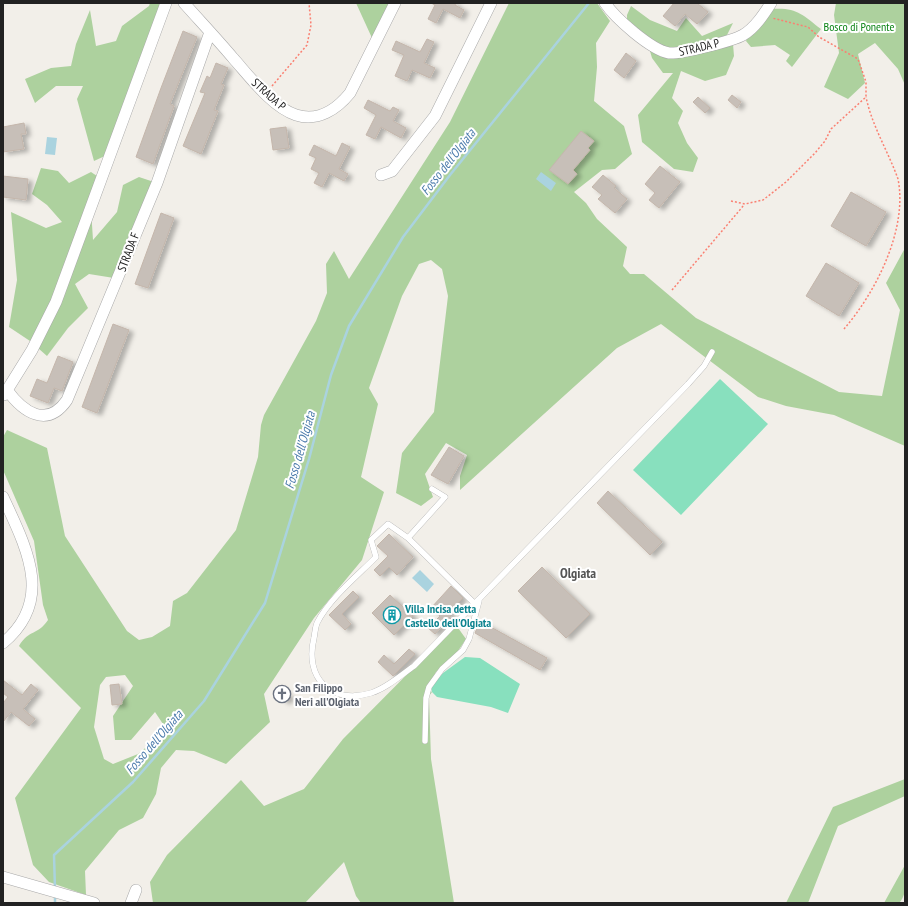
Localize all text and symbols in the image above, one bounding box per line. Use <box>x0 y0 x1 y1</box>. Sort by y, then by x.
park label: Bosco di Ponente <box>824 19 895 34</box>
street label: STRADA P <box>677 35 721 59</box>
street label: STRADA P <box>249 75 290 114</box>
water label: Fosso dell’Olgiata <box>417 125 480 199</box>
street label: STRADA F <box>114 230 142 274</box>
water label: Fosso dell’Olgiata <box>281 409 319 491</box>
district label: Olgiata <box>560 564 596 582</box>
place label: Villa Incisa detta Castello dell'Olgiata <box>404 601 491 630</box>
building icon: Villa Incisa detta Castello dell'Olgiata <box>382 605 402 625</box>
place label: San Filippo Neri all'Olgiata <box>295 680 359 709</box>
church icon: San Filippo Neri all'Olgiata <box>272 684 292 704</box>
water label: Fosso dell’Olgiata <box>122 706 187 778</box>

